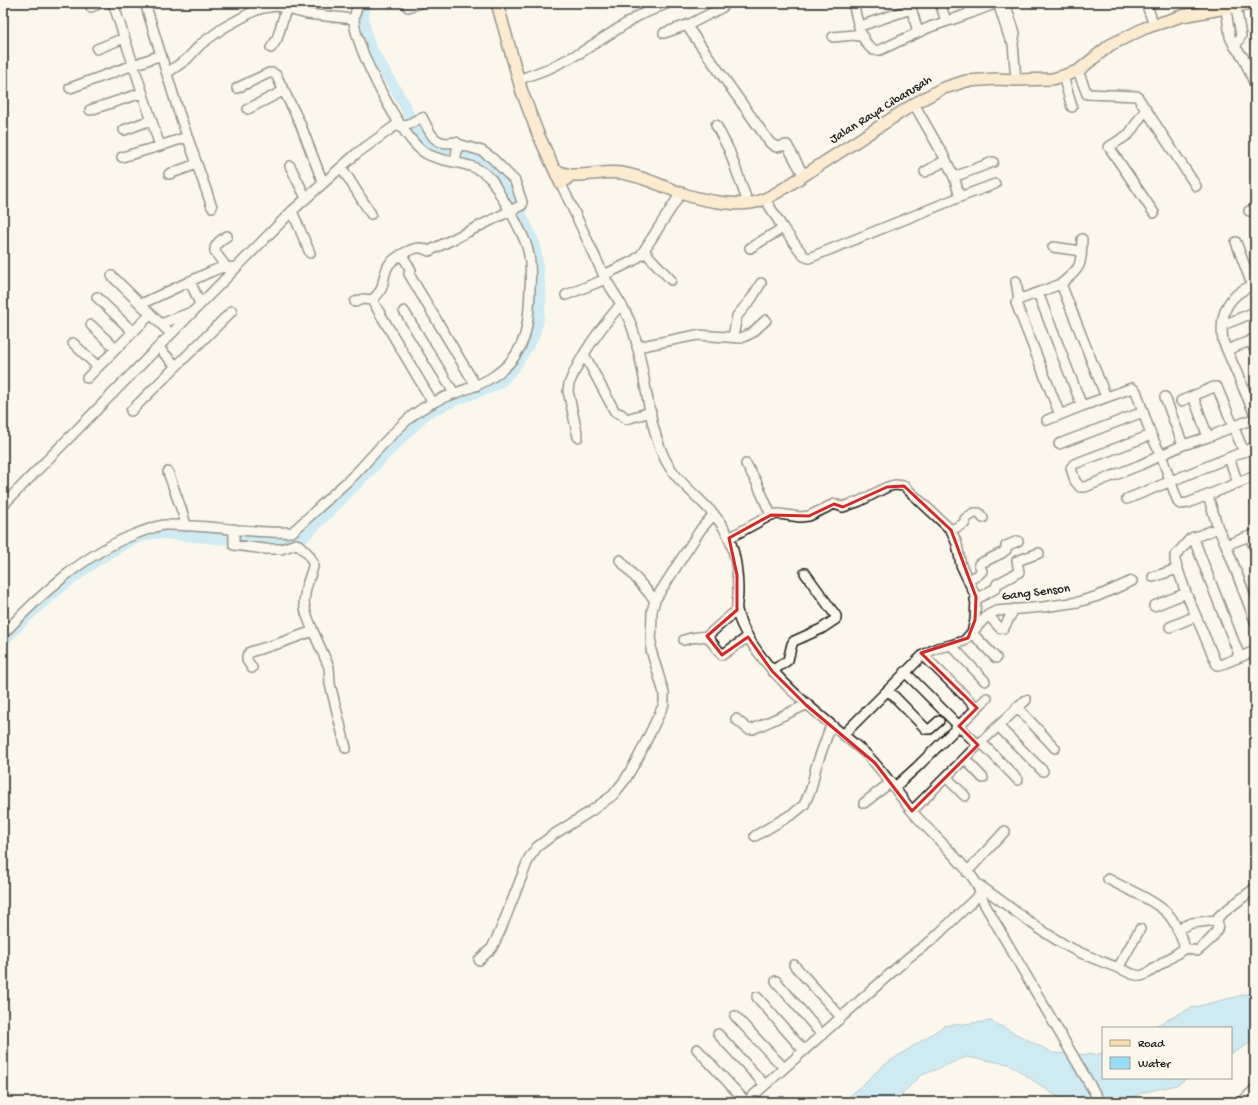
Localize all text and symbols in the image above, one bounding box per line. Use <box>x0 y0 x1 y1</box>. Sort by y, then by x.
street label: Jalan Raya Cibarusah <box>827 72 935 148</box>
street label: Gang Senson <box>1001 581 1072 605</box>
legend <box>1102 1027 1232 1079</box>
text: Road <box>1138 1038 1165 1052</box>
text: Water <box>1138 1058 1172 1072</box>

